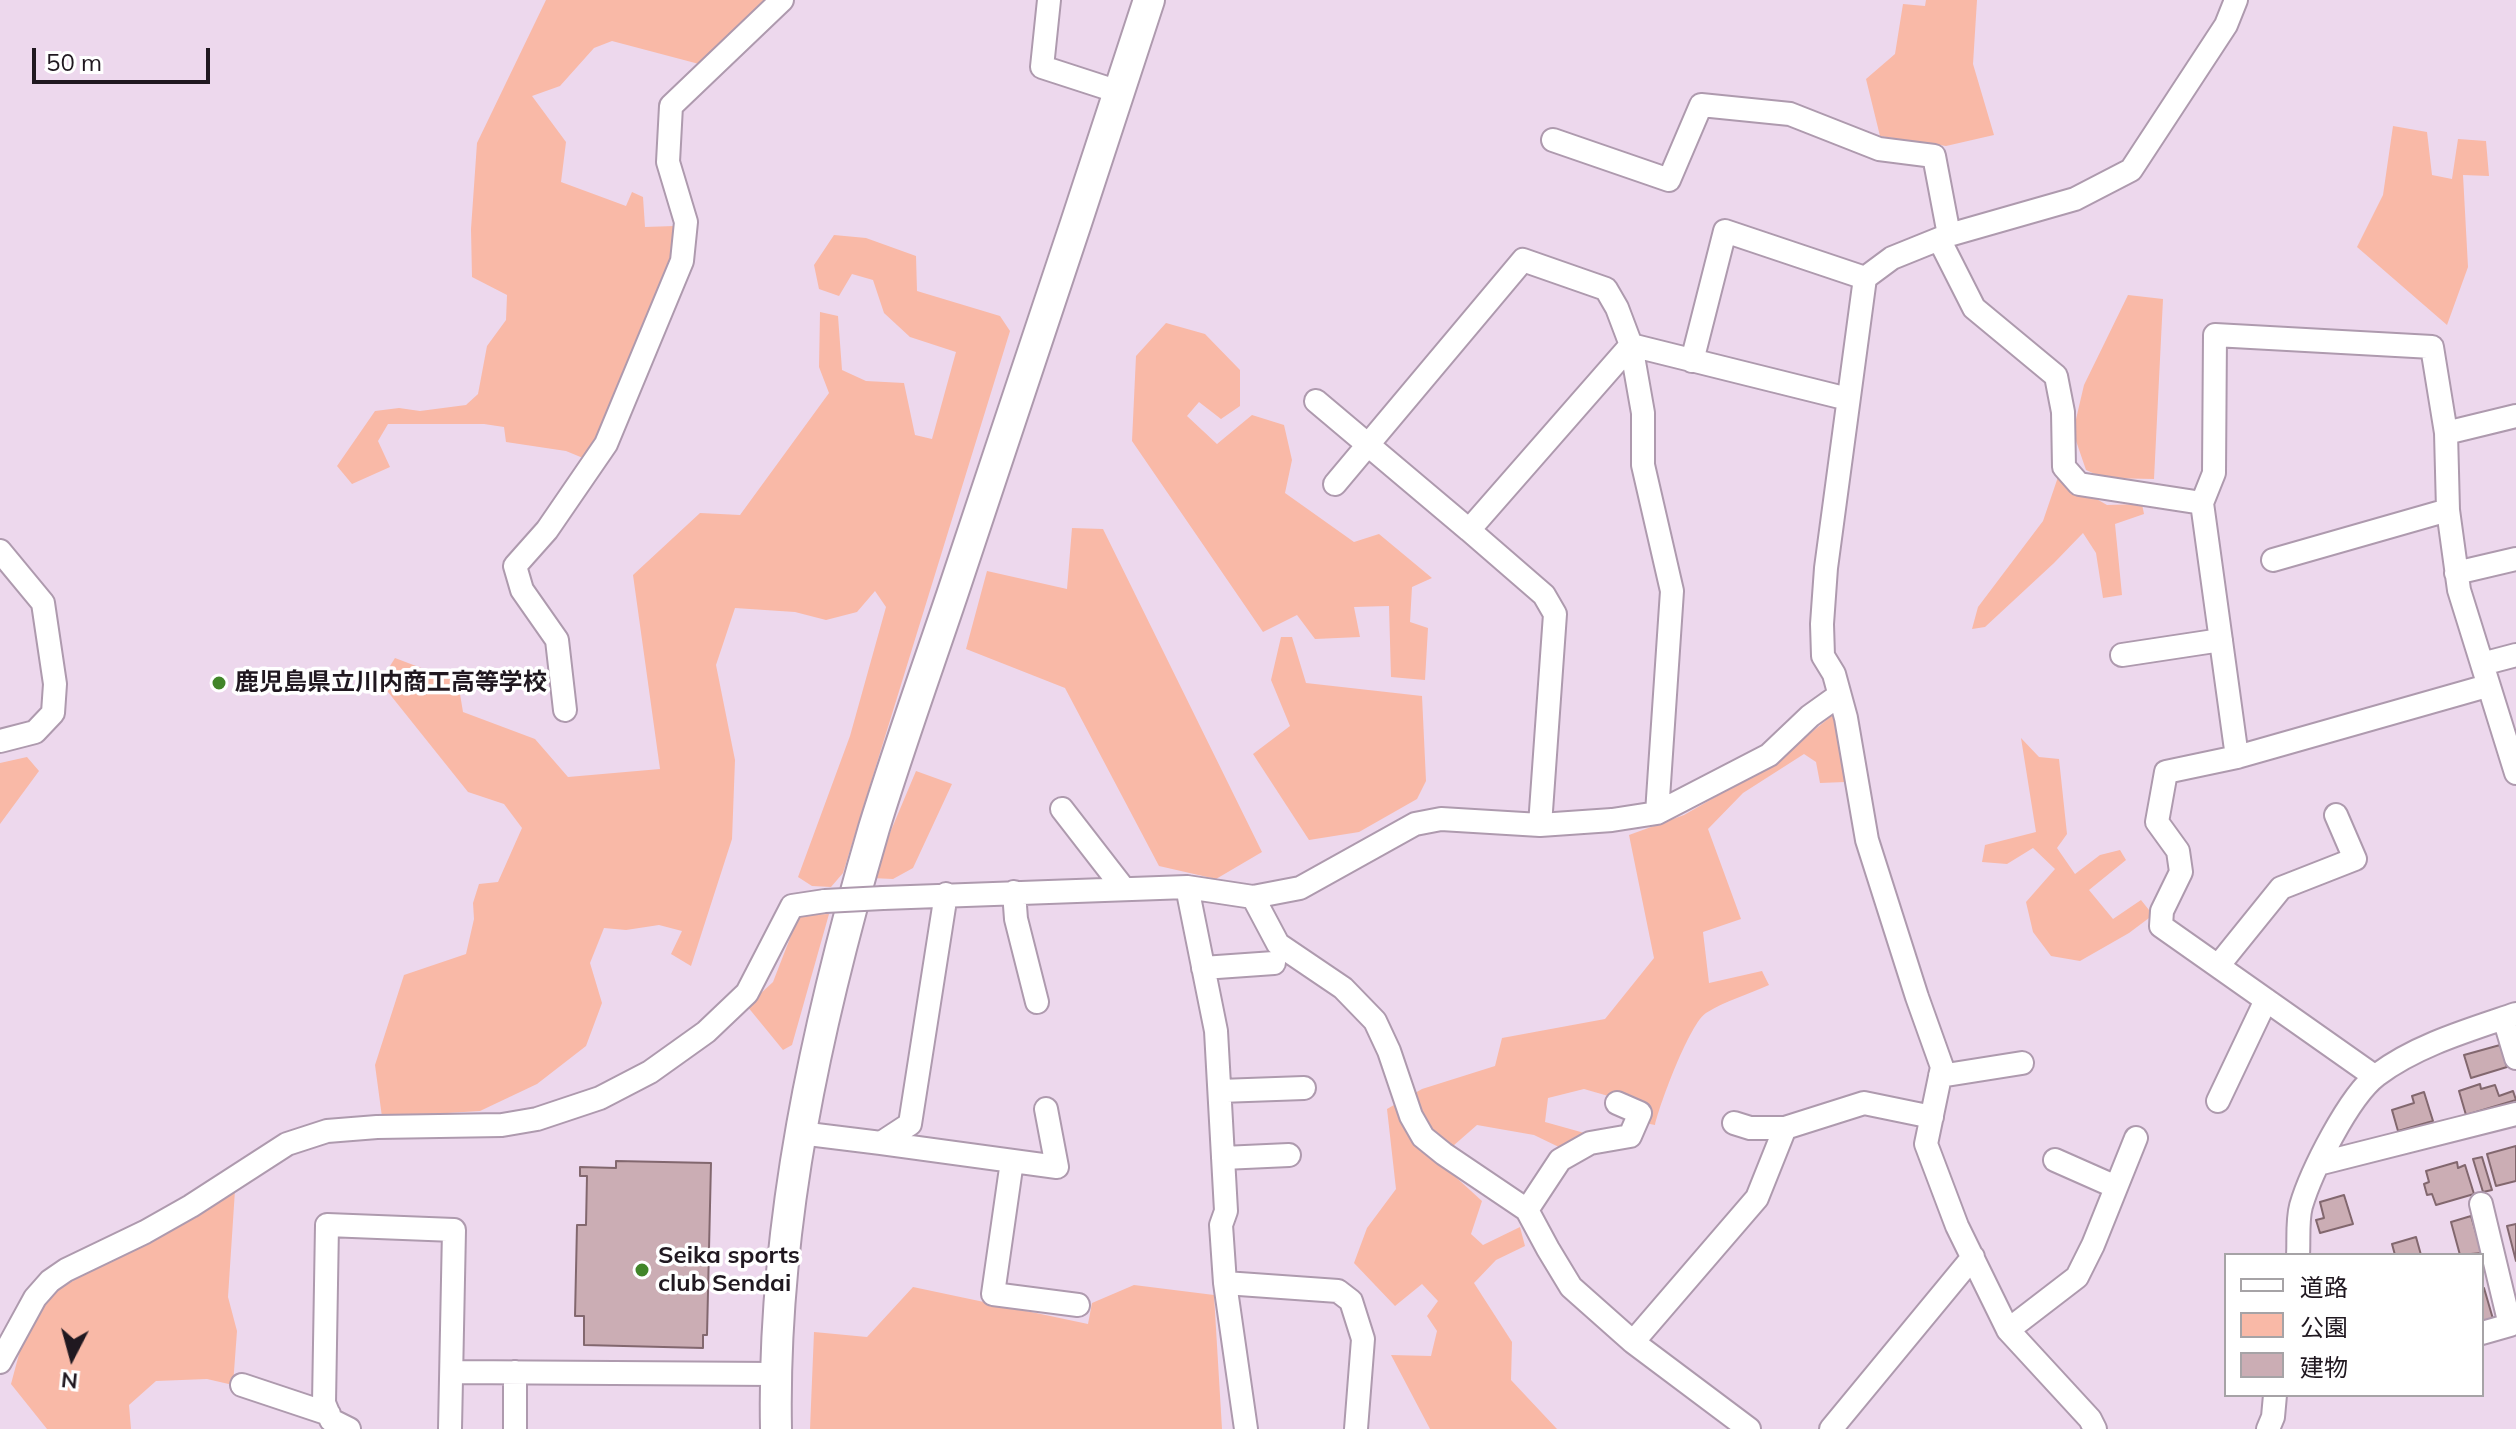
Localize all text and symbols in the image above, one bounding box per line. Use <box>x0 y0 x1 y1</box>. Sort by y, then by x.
scale bar <box>36 32 214 82</box>
text: 50 m <box>46 47 102 77</box>
place label: 鹿児島県立川内商工高等学校 <box>235 669 547 697</box>
marker: 鹿児島県立川内商工高等学校 <box>210 674 228 692</box>
place label: Seika sports club Sendai <box>658 1242 800 1298</box>
legend <box>2224 1253 2484 1397</box>
marker: Seika sports club Sendai <box>633 1261 651 1279</box>
text: 道路 <box>2300 1272 2348 1302</box>
text: 公園 <box>2300 1312 2348 1342</box>
north arrow <box>32 1317 112 1397</box>
text: 建物 <box>2300 1352 2348 1382</box>
text: N <box>60 1366 79 1396</box>

